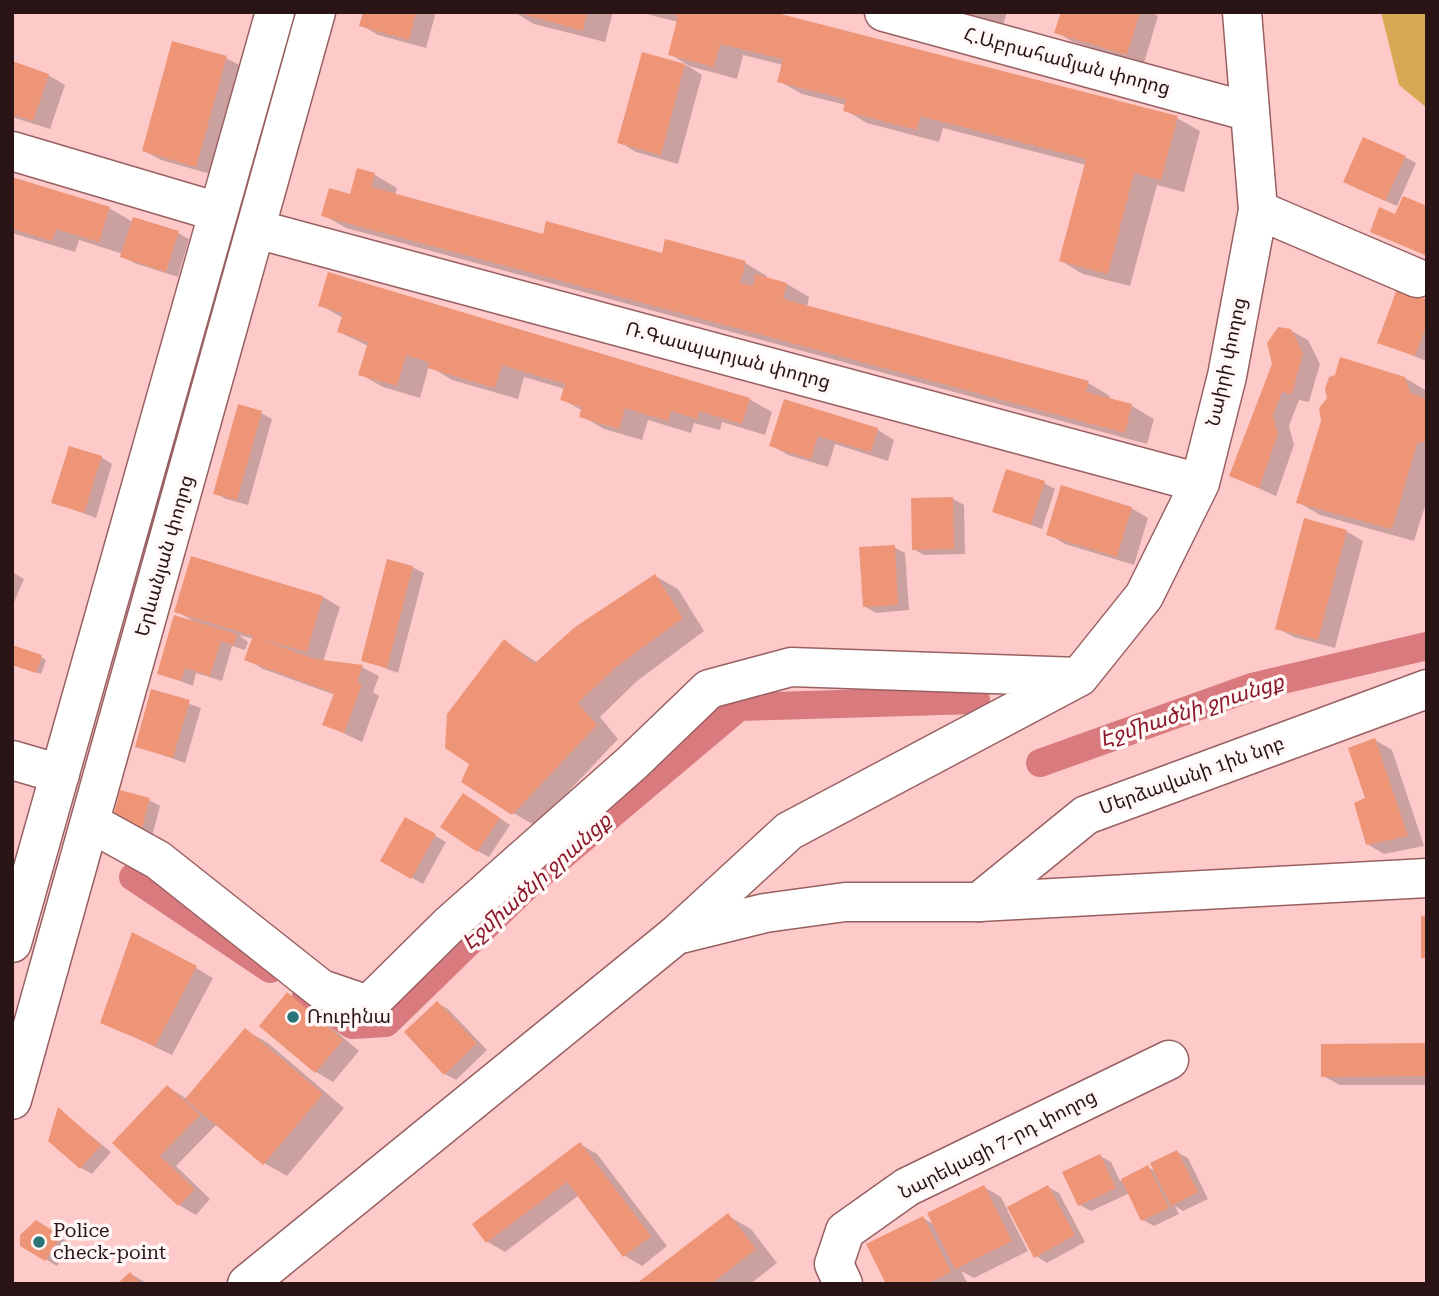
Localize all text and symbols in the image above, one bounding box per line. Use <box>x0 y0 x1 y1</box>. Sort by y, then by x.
street label: Հ.Աբրահամյան փողոց <box>961 23 1173 101</box>
street label: Նաիրի փողոց <box>1202 296 1252 428</box>
street label: Ռ.Գասպարյան փողոց <box>623 318 833 394</box>
street label: Երևանյան փողոց <box>131 473 199 639</box>
water label: Էջմիածնի ջրանցք <box>1097 669 1287 753</box>
street label: Մերձավանի 1ին նրբ <box>1096 732 1288 820</box>
water label: Էջմիածնի ջրանցք <box>457 808 617 956</box>
place label: Ռուբինա <box>307 1006 391 1028</box>
marker: Ռուբինա <box>285 1009 301 1025</box>
street label: Նարեկացի 7-րդ փողոց <box>895 1085 1101 1205</box>
place label: Police check-point <box>53 1220 166 1264</box>
marker: Police check-point <box>31 1234 47 1250</box>

